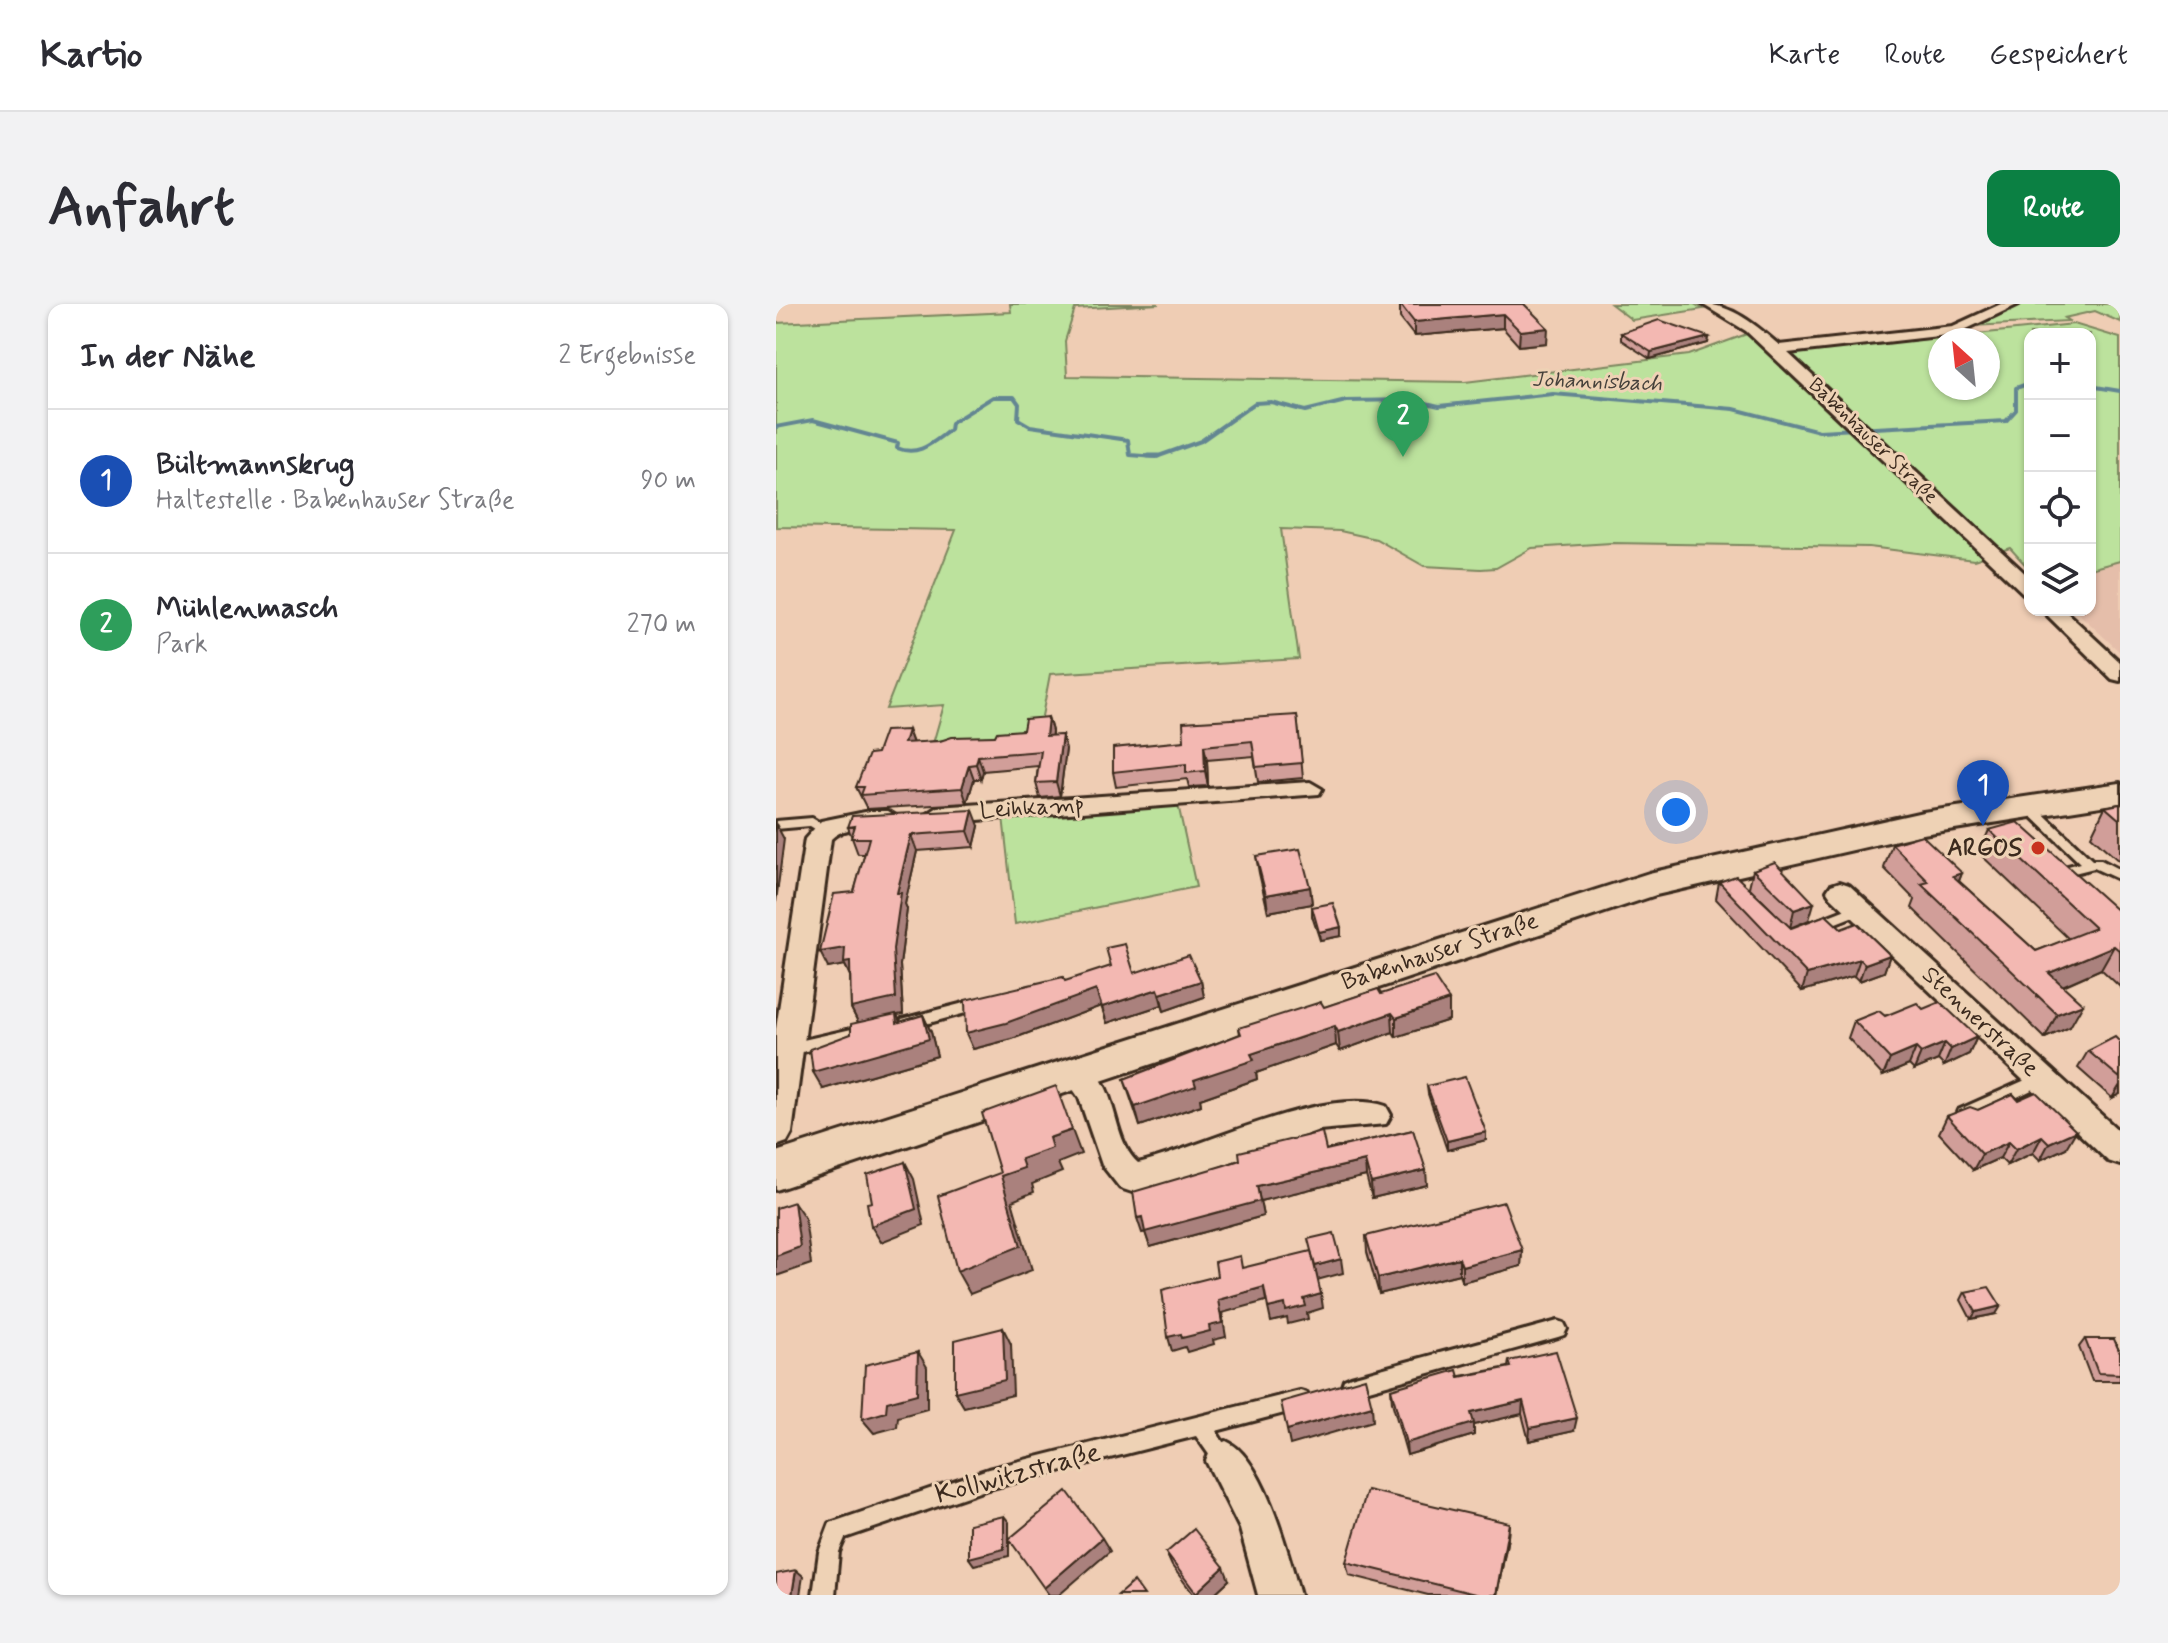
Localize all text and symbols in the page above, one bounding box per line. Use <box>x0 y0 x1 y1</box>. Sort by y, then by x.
text: Kartio <box>40 31 143 80</box>
text: Karte <box>1769 37 1840 74</box>
text: Route <box>1884 37 1945 74</box>
text: Gespeichert <box>1989 37 2128 74</box>
button: Route <box>1987 170 2120 247</box>
text: Anfahrt <box>48 172 235 245</box>
north arrow <box>1928 328 2000 400</box>
map controls <box>2024 328 2096 616</box>
button: + <box>2024 328 2096 400</box>
text: In der Nähe <box>80 334 255 379</box>
text: 2 Ergebnisse <box>558 339 696 373</box>
water label: Johannisbach <box>1532 366 1663 398</box>
street label: Babenhauser Straße <box>1802 372 1944 510</box>
pin: 2 <box>1377 391 1429 457</box>
button: − <box>2024 400 2096 472</box>
text: Bültmannskrug <box>156 445 355 484</box>
text: 1 <box>100 464 112 498</box>
text: 90 m <box>641 464 696 498</box>
button: locate <box>2024 472 2096 544</box>
text: Haltestelle · Babenhauser Straße <box>156 484 515 518</box>
button: layers <box>2024 544 2096 616</box>
text: Mühlenmasch <box>156 589 338 628</box>
text: 2 <box>100 608 112 642</box>
text: 270 m <box>627 608 696 642</box>
text: Park <box>156 628 208 662</box>
pin: 1 <box>1957 760 2009 826</box>
street label: Leihkamp <box>979 789 1085 827</box>
your location <box>1656 792 1696 832</box>
place label: ARGOS <box>1947 833 2023 864</box>
marker: ARGOS <box>2029 839 2047 857</box>
street label: Babenhauser Straße <box>1338 906 1542 998</box>
street label: Stennerstraße <box>1915 960 2045 1084</box>
street label: Kollwitzstraße <box>931 1434 1105 1514</box>

